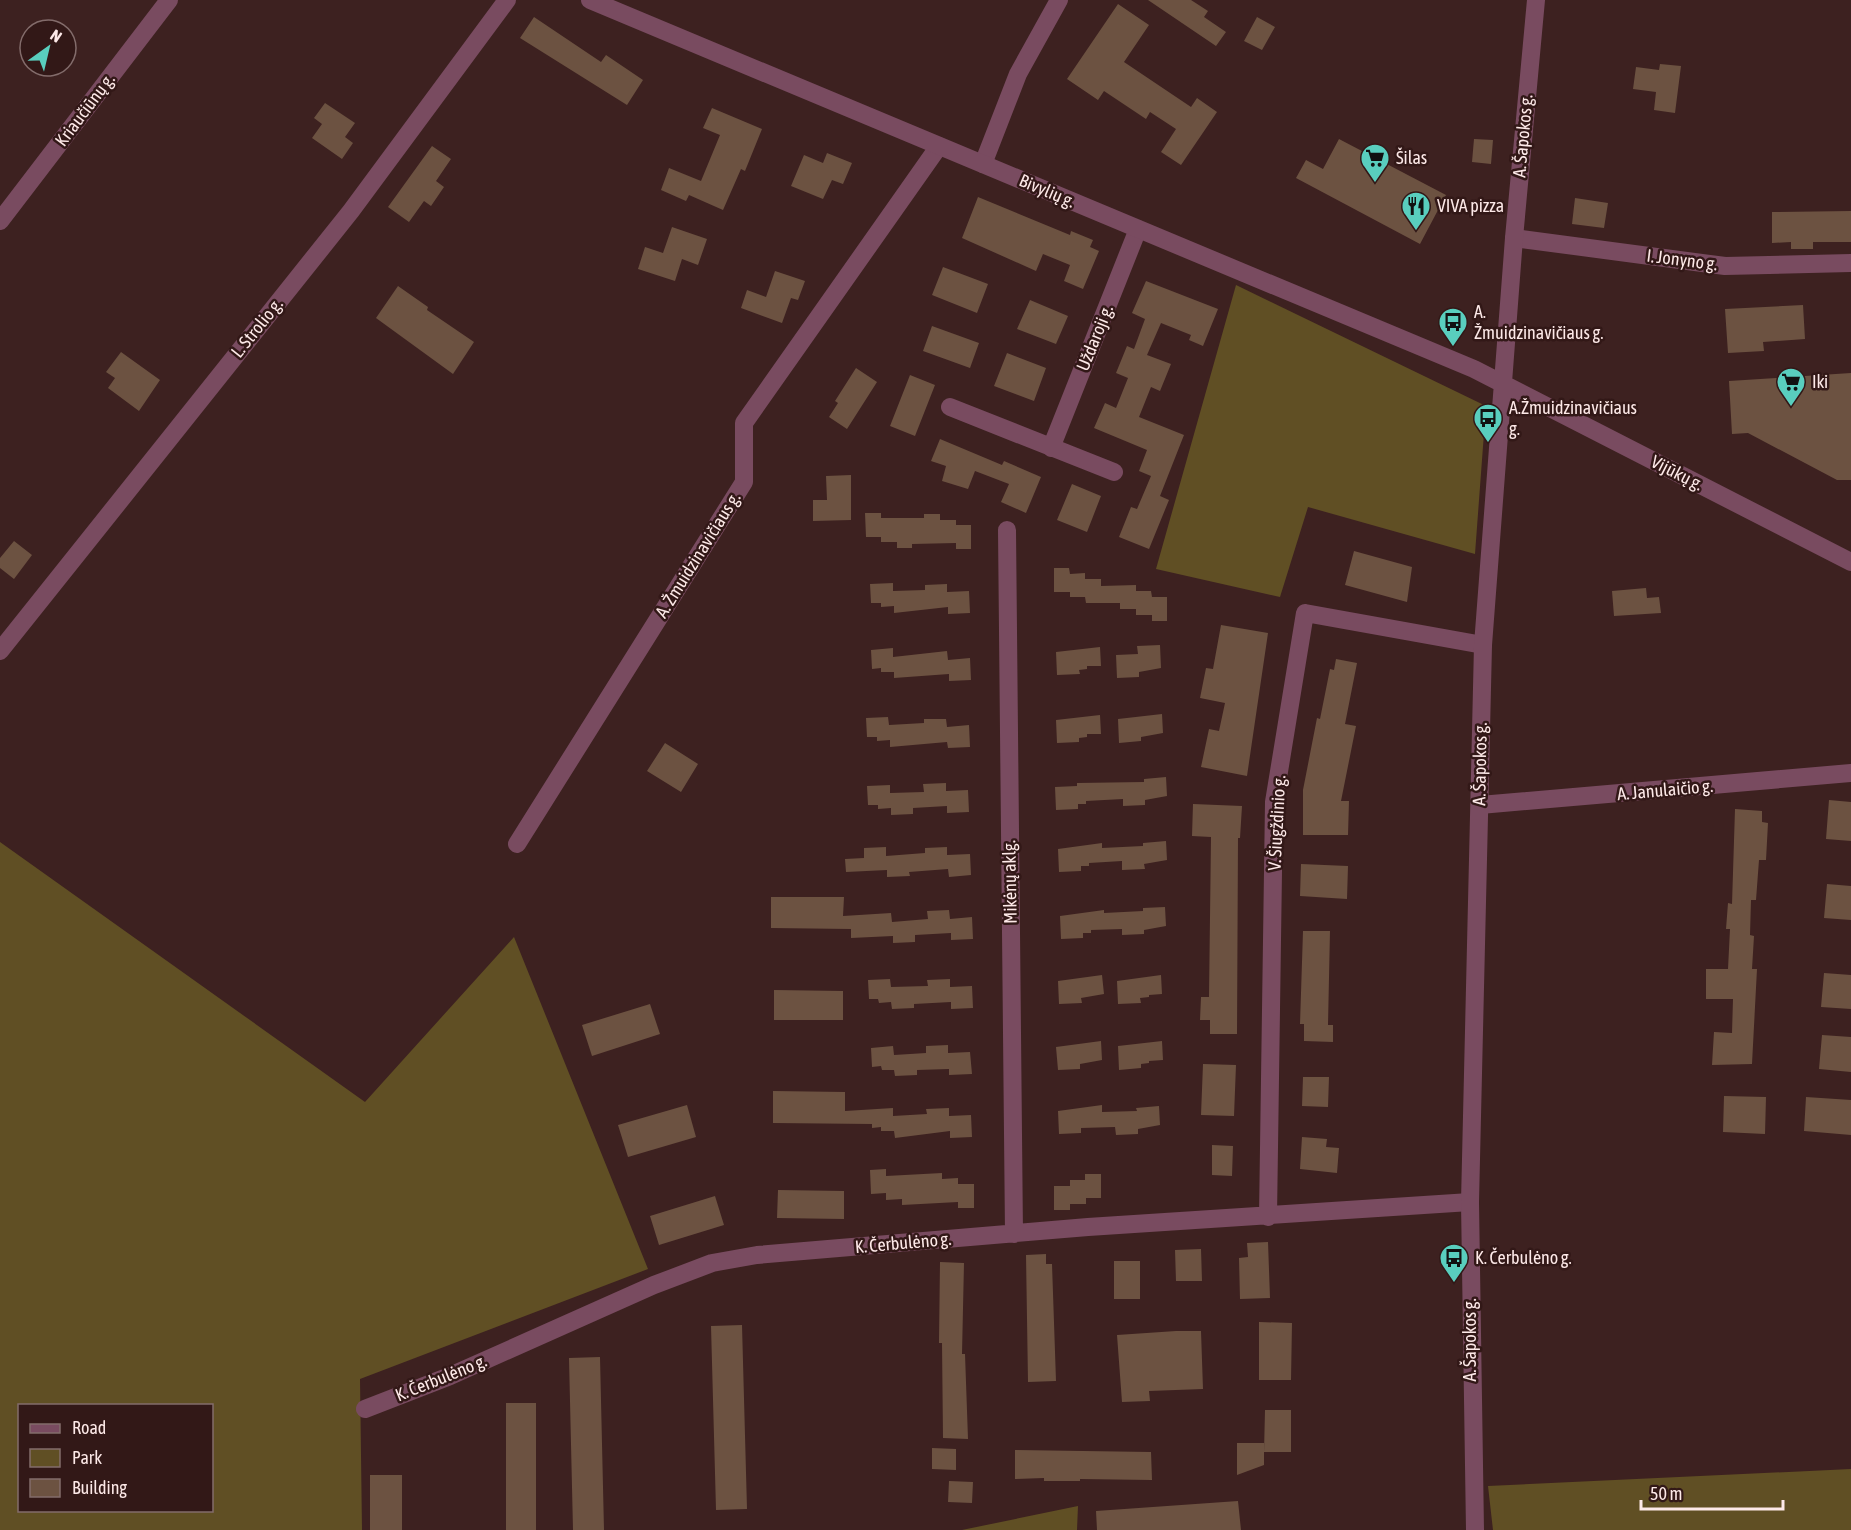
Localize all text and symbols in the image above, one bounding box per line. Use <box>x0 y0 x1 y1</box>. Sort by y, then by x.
north arrow <box>18 18 78 78</box>
text: N <box>47 25 65 46</box>
street label: Kriaučiūnų g. <box>50 69 119 150</box>
street label: A. Šapokos g. <box>1508 94 1537 178</box>
supermarket icon: Šilas <box>1359 142 1391 184</box>
place label: Šilas <box>1396 147 1427 168</box>
street label: Bivylių g. <box>1016 169 1078 212</box>
restaurant icon: VIVA pizza <box>1400 190 1432 232</box>
place label: VIVA pizza <box>1437 195 1504 216</box>
street label: I. Jonyno g. <box>1645 245 1719 274</box>
street label: L. Strolio g. <box>226 294 287 361</box>
place label: A. Žmuidzinavičiaus g. <box>1474 301 1603 343</box>
street label: Uždaroji g. <box>1072 302 1117 374</box>
bus stop icon: A. Žmuidzinavičiaus g. <box>1437 306 1469 348</box>
supermarket icon: Iki <box>1775 366 1807 408</box>
place label: Iki <box>1812 371 1828 392</box>
place label: A.Žmuidzinavičiaus g. <box>1509 397 1637 439</box>
bus stop icon: A.Žmuidzinavičiaus g. <box>1472 402 1504 444</box>
street label: Vijūkų g. <box>1648 451 1707 495</box>
street label: A. Žmuidzinavičiaus g. <box>651 488 745 621</box>
street label: A. Šapokos g. <box>1468 722 1491 806</box>
street label: V. Šiugždinio g. <box>1264 775 1289 871</box>
street label: A. Janulaičio g. <box>1616 775 1714 804</box>
street label: Mikėnų aklg. <box>998 840 1021 924</box>
street label: K. Čerbulėno g. <box>854 1228 952 1257</box>
bus stop icon: K. Čerbulėno g. <box>1438 1242 1470 1284</box>
place label: K. Čerbulėno g. <box>1475 1247 1572 1268</box>
street label: A. Šapokos g. <box>1459 1298 1480 1382</box>
street label: K. Čerbulėno g. <box>392 1350 490 1405</box>
legend <box>18 1404 213 1512</box>
text: Road <box>72 1417 106 1438</box>
text: Park <box>72 1447 102 1468</box>
scale bar <box>1641 1473 1784 1511</box>
text: Building <box>72 1477 127 1498</box>
text: 50 m <box>1650 1483 1682 1504</box>

